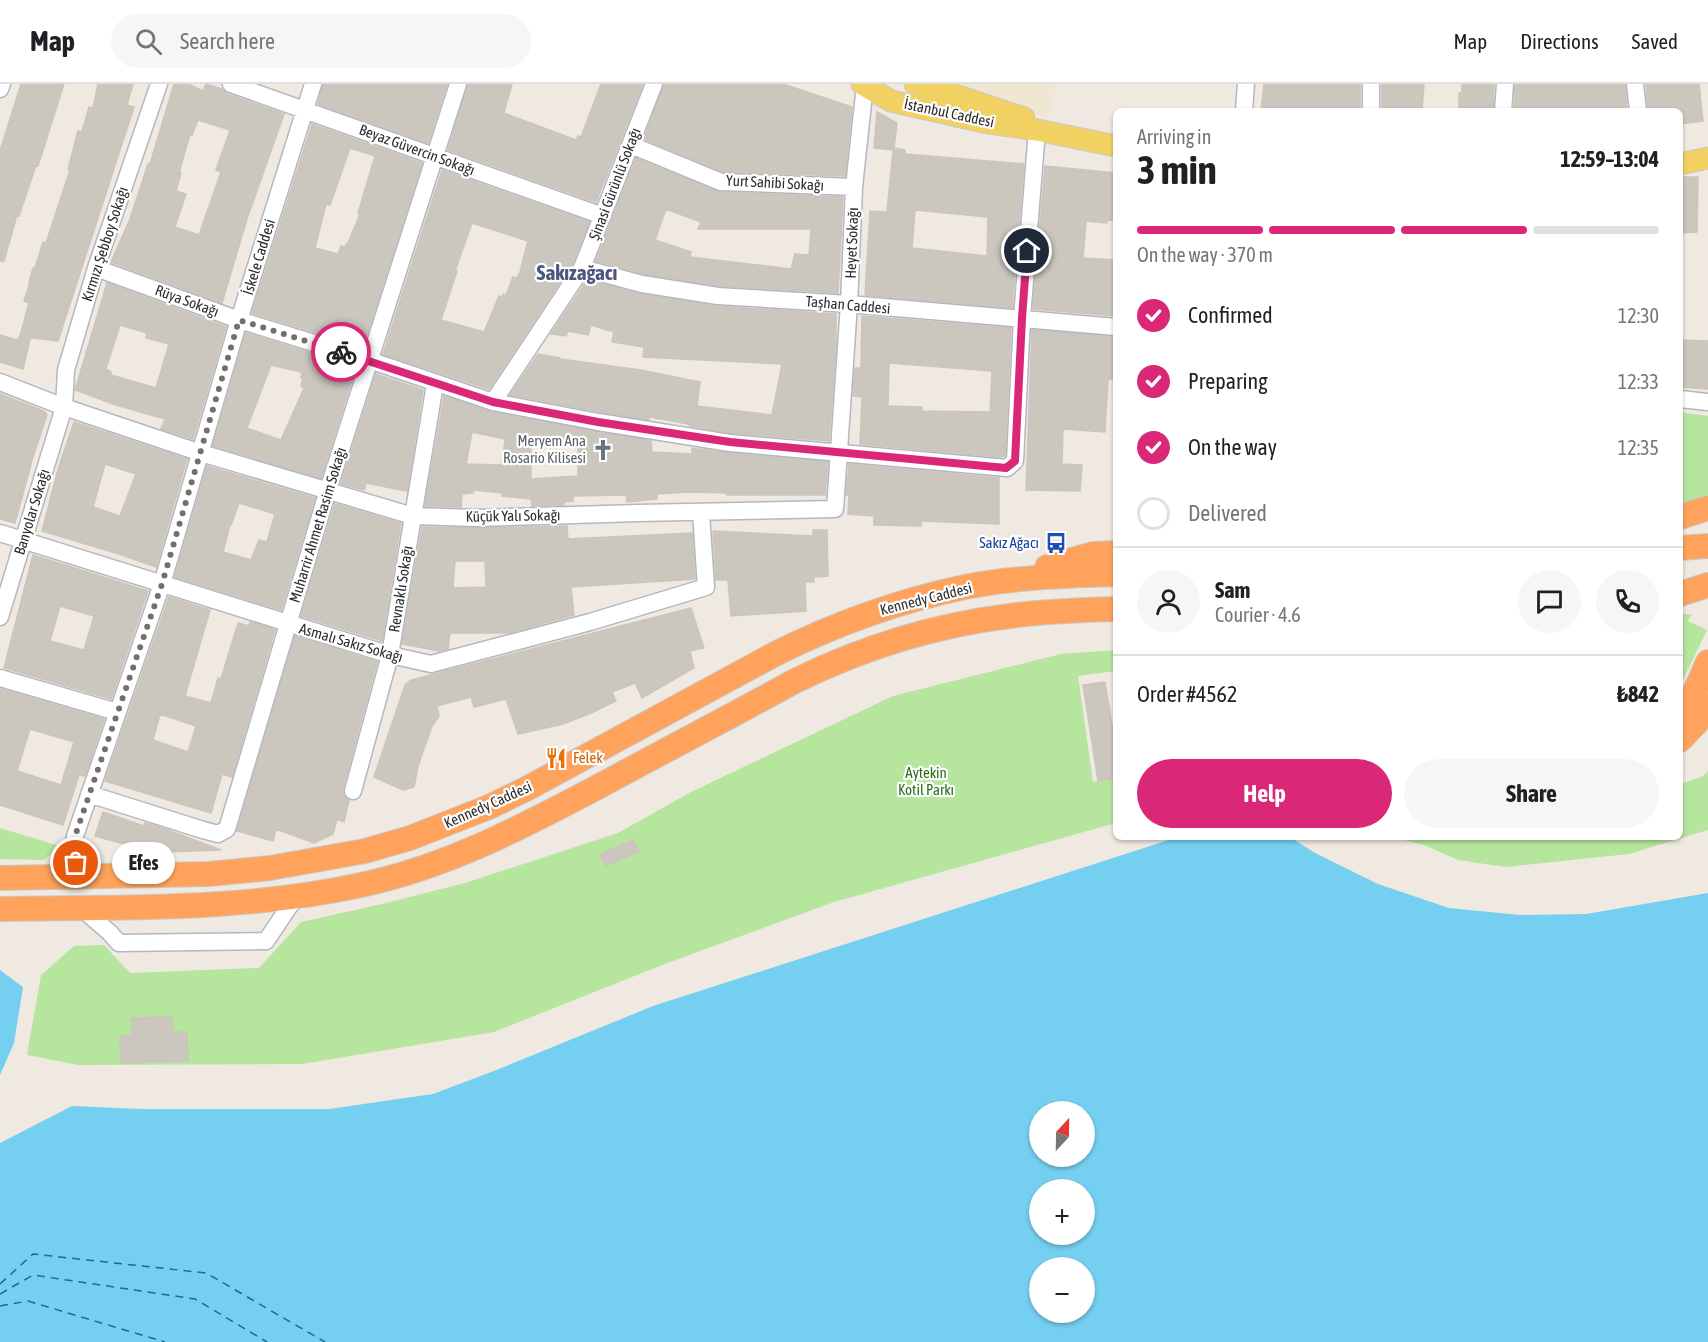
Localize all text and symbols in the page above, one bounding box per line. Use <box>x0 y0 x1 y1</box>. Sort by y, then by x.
search box <box>111 14 531 68</box>
text: Map <box>30 25 75 57</box>
icon: search <box>132 25 165 58</box>
text: Search here <box>180 28 275 54</box>
text: Map <box>1453 29 1487 53</box>
text: Directions <box>1520 29 1599 53</box>
text: Saved <box>1632 29 1678 53</box>
street label: İstanbul Caddesi <box>903 95 996 130</box>
street label: Beyaz Güvercin Sokağı <box>357 121 477 178</box>
street label: Şinasi Gürünlü Sokağı <box>585 125 644 242</box>
text: Arriving in <box>1137 125 1211 148</box>
text: 12:59–13:04 <box>1560 146 1659 172</box>
text: 3 min <box>1137 148 1217 192</box>
street label: Yurt Sahibi Sokağı <box>726 171 824 194</box>
street label: Kırmızı Şebboy Sokağı <box>78 184 131 303</box>
street label: Heyet Sokağı <box>842 207 861 279</box>
street label: İskele Caddesi <box>239 217 278 297</box>
pin <box>1001 225 1052 276</box>
icon: home <box>1010 234 1043 267</box>
text: On the way · 370 m <box>1137 243 1273 266</box>
district label: Sakızağacı <box>537 260 617 284</box>
street label: Rüya Sokağı <box>153 281 221 320</box>
street label: Taşhan Caddesi <box>805 292 891 317</box>
icon: check <box>1137 299 1170 332</box>
text: Confirmed <box>1188 302 1273 328</box>
text: 12:30 <box>1618 304 1659 327</box>
courier <box>311 322 371 382</box>
icon: bike <box>325 336 358 369</box>
icon: check <box>1137 365 1170 398</box>
text: Preparing <box>1188 368 1268 394</box>
text: 12:33 <box>1618 370 1659 393</box>
icon: check <box>1137 431 1170 464</box>
place label: Meryem Ana Rosario Kilisesi <box>503 432 586 466</box>
text: On the way <box>1188 434 1277 460</box>
text: 12:35 <box>1618 436 1659 459</box>
church icon: Meryem Ana Rosario Kilisesi <box>591 438 615 462</box>
street label: Muharrir Ahmet Rasim Sokağı <box>286 445 349 605</box>
street label: Banyolar Sokağı <box>10 467 53 557</box>
text: Delivered <box>1188 500 1267 526</box>
street label: Küçük Yalı Sokağı <box>465 506 561 525</box>
bus stop icon: Sakız Ağacı <box>1044 531 1068 555</box>
place label: Sakız Ağacı <box>979 534 1039 551</box>
street label: Revnaklı Sokağı <box>385 544 416 633</box>
button: person <box>1137 570 1200 633</box>
button: chat <box>1518 570 1581 633</box>
button: phone <box>1596 570 1659 633</box>
text: Sam <box>1215 577 1250 603</box>
street label: Kennedy Caddesi <box>878 579 974 618</box>
text: Courier · 4.6 <box>1215 603 1301 626</box>
street label: Asmalı Sakız Sokağı <box>297 620 405 665</box>
text: Order #4562 <box>1137 681 1237 707</box>
text: ₺842 <box>1617 681 1659 707</box>
restaurant icon: Felek <box>544 746 568 770</box>
place label: Felek <box>573 749 603 766</box>
button: Help <box>1137 759 1392 828</box>
button: Share <box>1404 759 1659 828</box>
park label: Aytekin Kotil Parkı <box>898 764 954 798</box>
street label: Kennedy Caddesi <box>441 778 534 831</box>
pin <box>50 837 101 888</box>
callout: Efes <box>112 842 175 884</box>
icon: bag <box>59 846 92 879</box>
text: Efes <box>128 851 159 874</box>
north arrow <box>1029 1101 1095 1167</box>
map controls <box>1029 1101 1095 1323</box>
button: + <box>1029 1179 1095 1245</box>
button: − <box>1029 1257 1095 1323</box>

